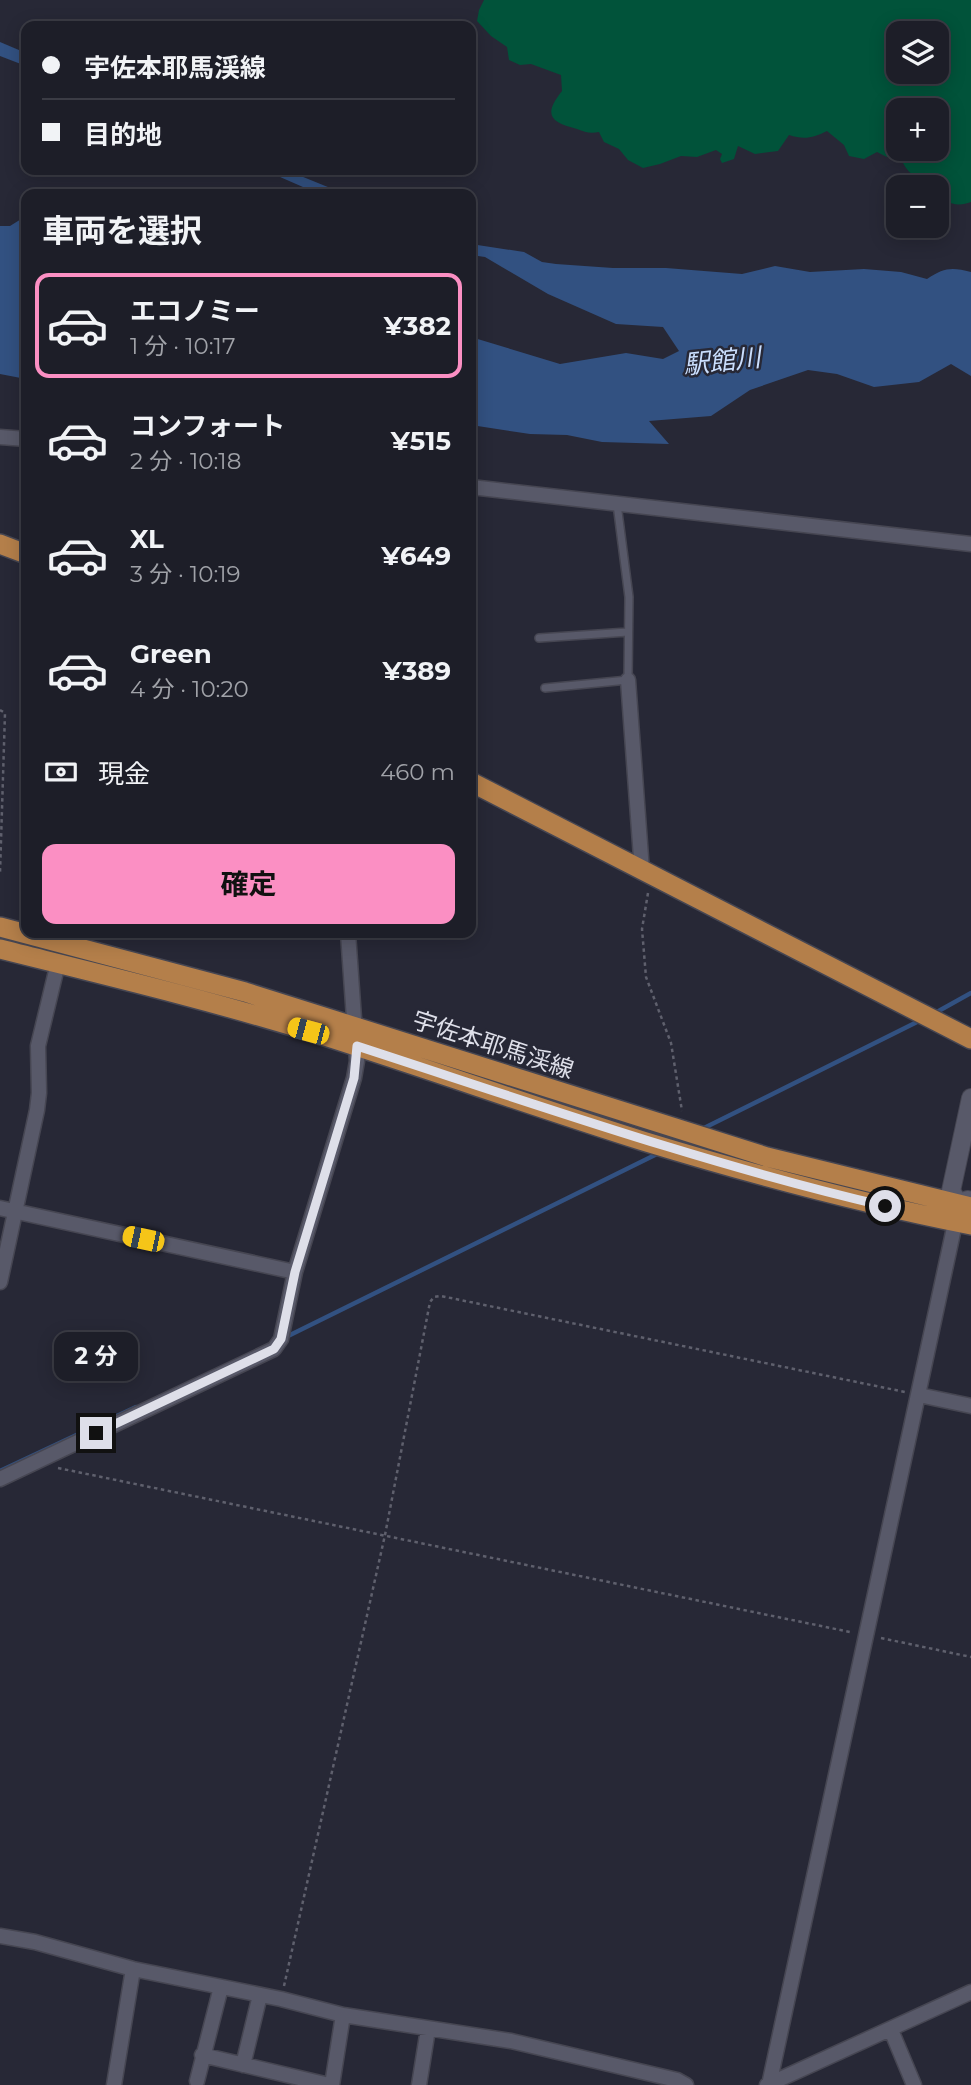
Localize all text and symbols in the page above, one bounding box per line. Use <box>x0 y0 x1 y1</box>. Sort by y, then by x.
map controls <box>886 21 949 238</box>
button: layers <box>886 21 949 84</box>
text: 宇佐本耶馬渓線 <box>84 52 266 84</box>
button: + <box>886 98 949 161</box>
text: 目的地 <box>84 119 162 151</box>
button: − <box>886 175 949 238</box>
text: 車両を選択 <box>42 211 202 250</box>
icon: car <box>46 294 109 357</box>
text: エコノミー <box>130 295 260 327</box>
text: ¥382 <box>384 310 451 342</box>
text: 1 分 · 10:17 <box>130 332 235 360</box>
water label: 駅館川 <box>682 341 765 381</box>
icon: car <box>46 409 109 472</box>
text: コンフォート <box>130 410 285 442</box>
text: ¥515 <box>391 425 451 457</box>
text: 2 分 · 10:18 <box>130 447 241 475</box>
text: XL <box>130 523 164 555</box>
icon: car <box>46 524 109 587</box>
text: ¥649 <box>381 540 451 572</box>
text: 3 分 · 10:19 <box>130 560 241 588</box>
text: Green <box>130 638 212 670</box>
icon: car <box>46 639 109 702</box>
text: ¥389 <box>382 655 451 687</box>
text: 4 分 · 10:20 <box>130 675 249 703</box>
icon: cash <box>42 753 80 791</box>
text: 現金 <box>98 758 150 790</box>
text: 460 m <box>380 758 455 786</box>
button: 確定 <box>42 844 455 924</box>
street label: 宇佐本耶馬渓線 <box>409 1005 578 1084</box>
car <box>285 1015 332 1047</box>
route start <box>869 1190 901 1222</box>
car <box>121 1224 166 1254</box>
callout: 2 分 <box>54 1332 138 1380</box>
text: 2 分 <box>74 1342 118 1370</box>
route end <box>80 1417 112 1449</box>

